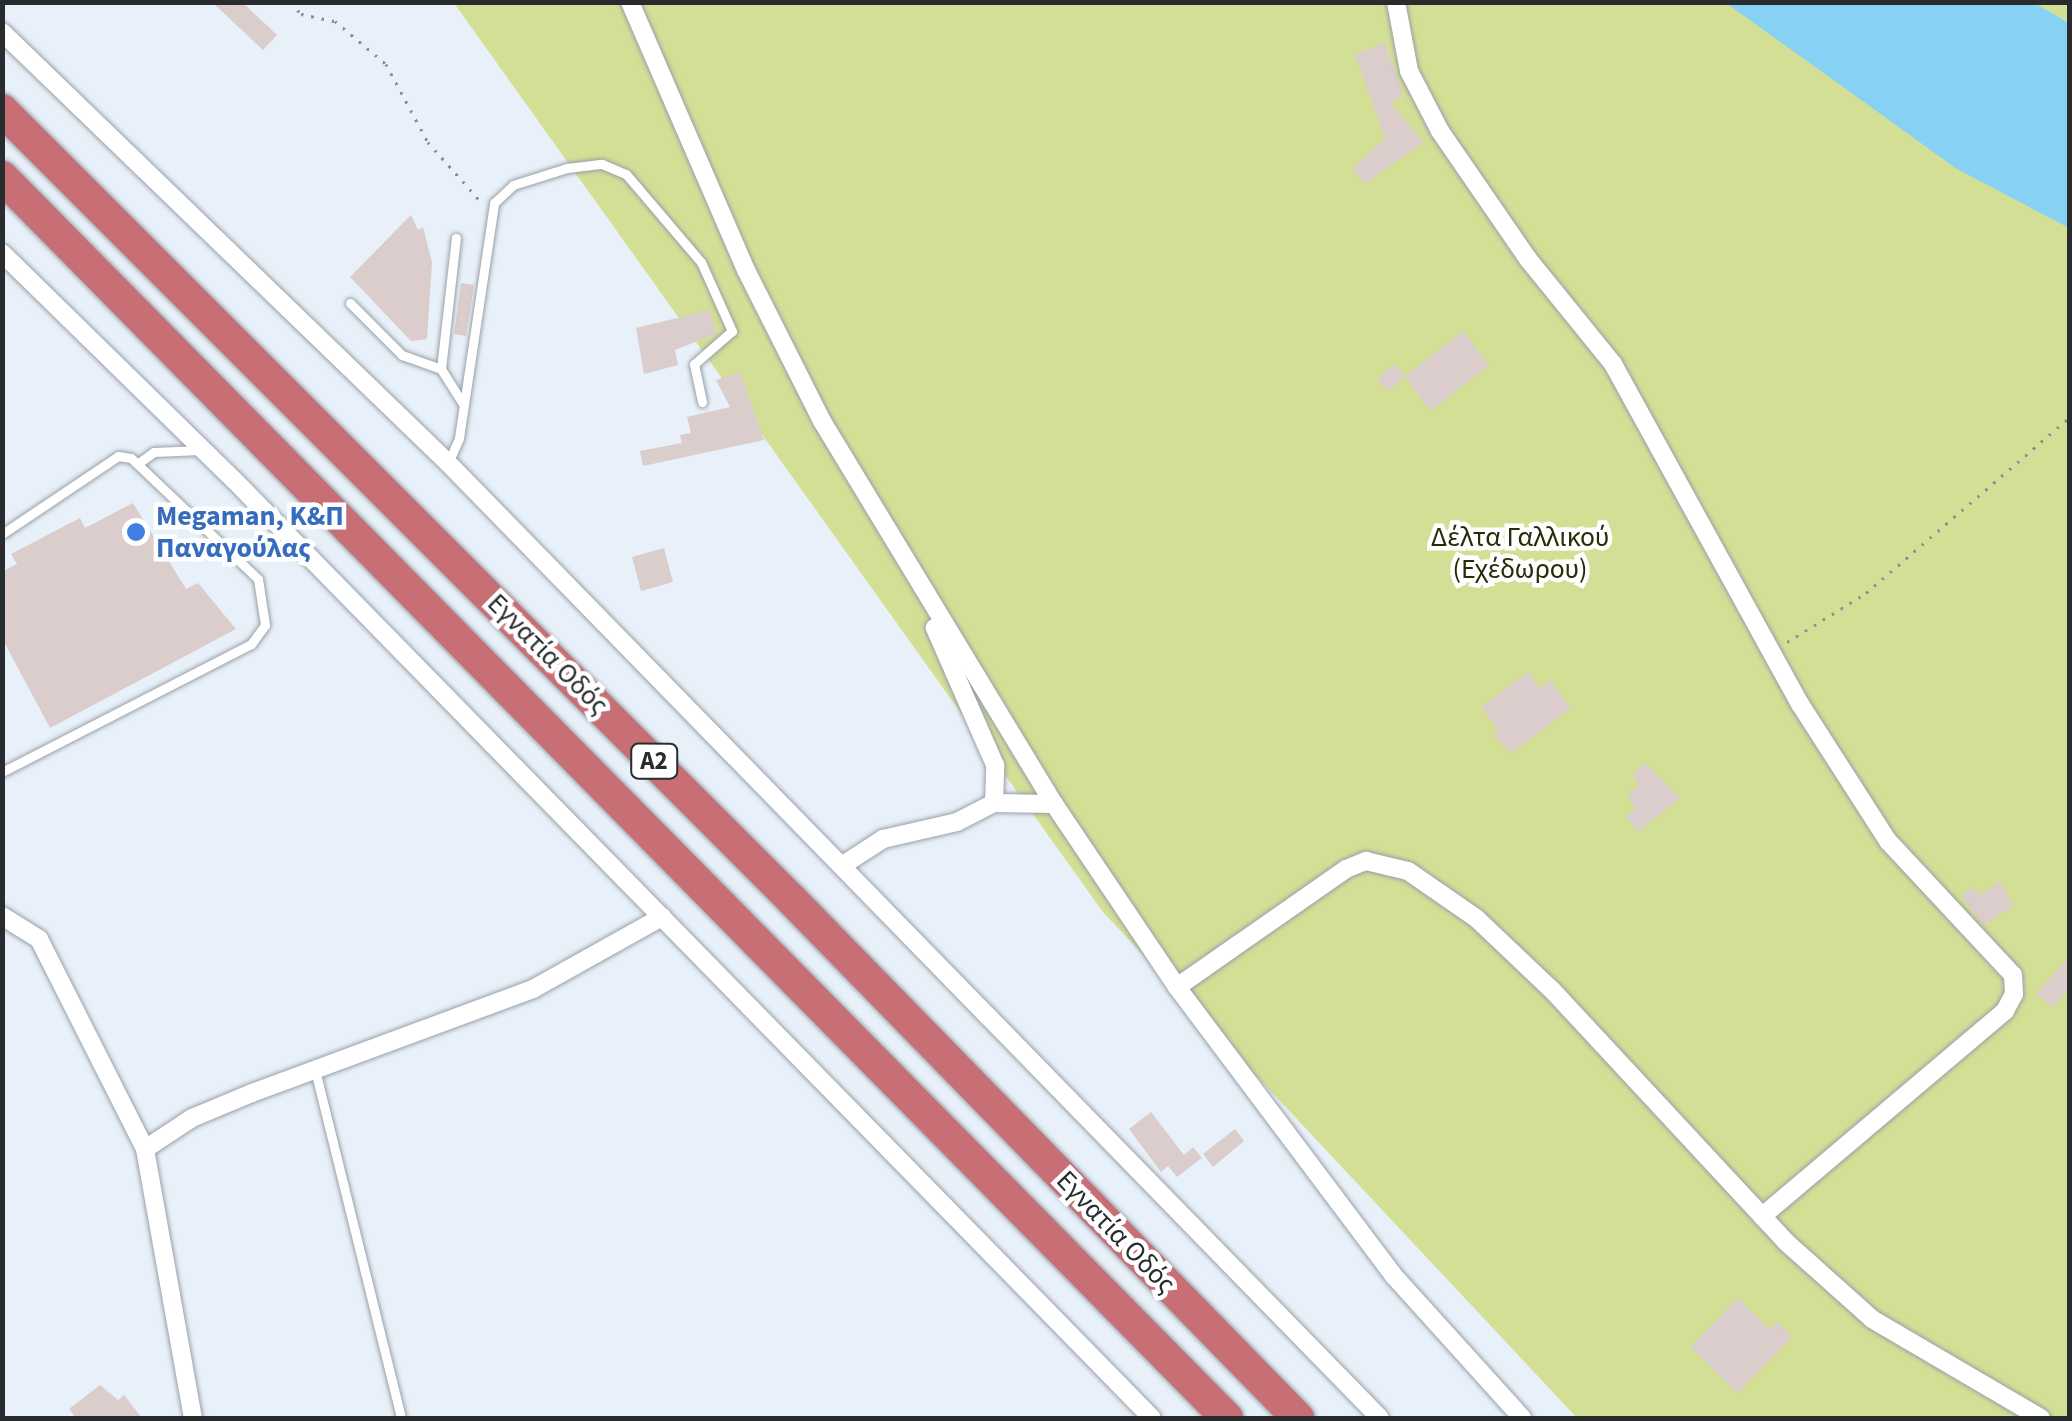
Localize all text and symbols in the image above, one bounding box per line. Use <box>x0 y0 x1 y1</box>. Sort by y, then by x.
place label: Megaman, Κ&Π Παναγούλας <box>156 499 344 565</box>
park label: Δέλτα Γαλλικού (Εχέδωρου) <box>1431 520 1609 586</box>
marker: Megaman, Κ&Π Παναγούλας <box>125 521 147 543</box>
street label: Εγνατία Οδός <box>480 586 616 722</box>
road number: Α2 <box>629 741 679 781</box>
street label: Εγνατία Οδός <box>1049 1164 1183 1300</box>

